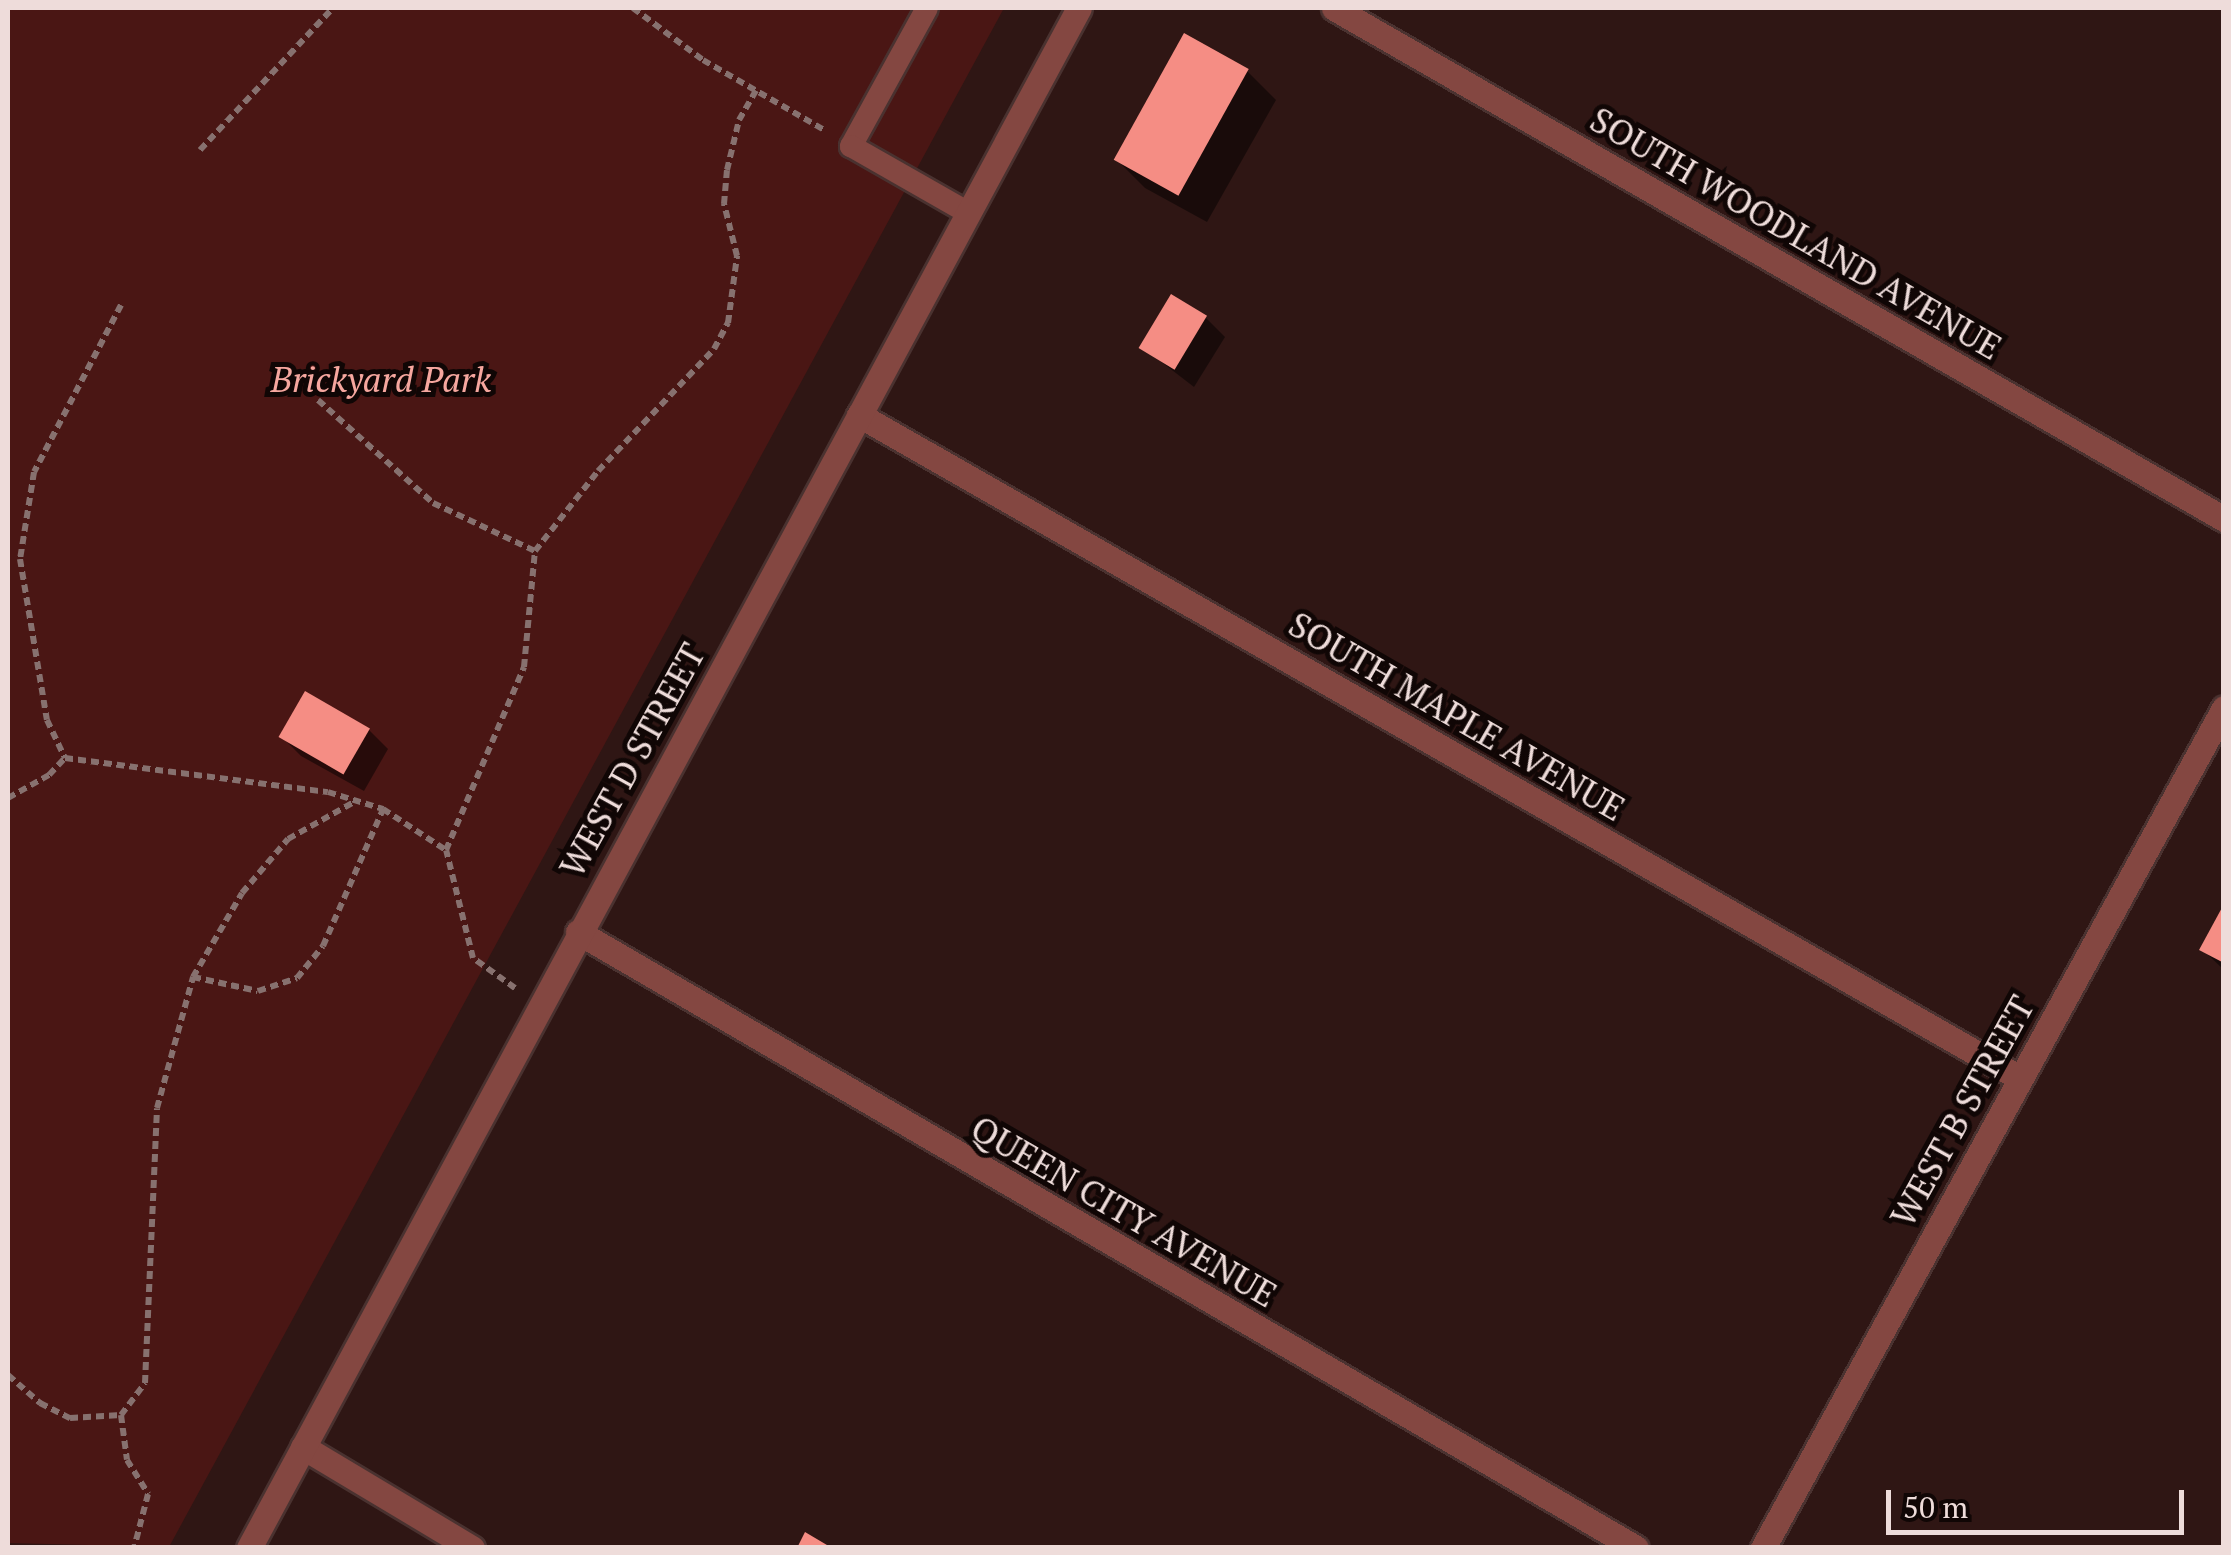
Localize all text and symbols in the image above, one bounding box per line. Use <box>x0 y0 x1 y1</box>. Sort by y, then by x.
street label: SOUTH WOODLAND AVENUE <box>1583 98 2009 368</box>
park label: Brickyard Park <box>271 358 491 400</box>
street label: SOUTH MAPLE AVENUE <box>1281 603 1633 829</box>
street label: WEST D STREET <box>551 636 713 884</box>
street label: WEST B STREET <box>1881 988 2043 1234</box>
street label: QUEEN CITY AVENUE <box>964 1106 1284 1316</box>
scale bar <box>1891 1470 2188 1532</box>
text: 50 m <box>1903 1487 1968 1527</box>

